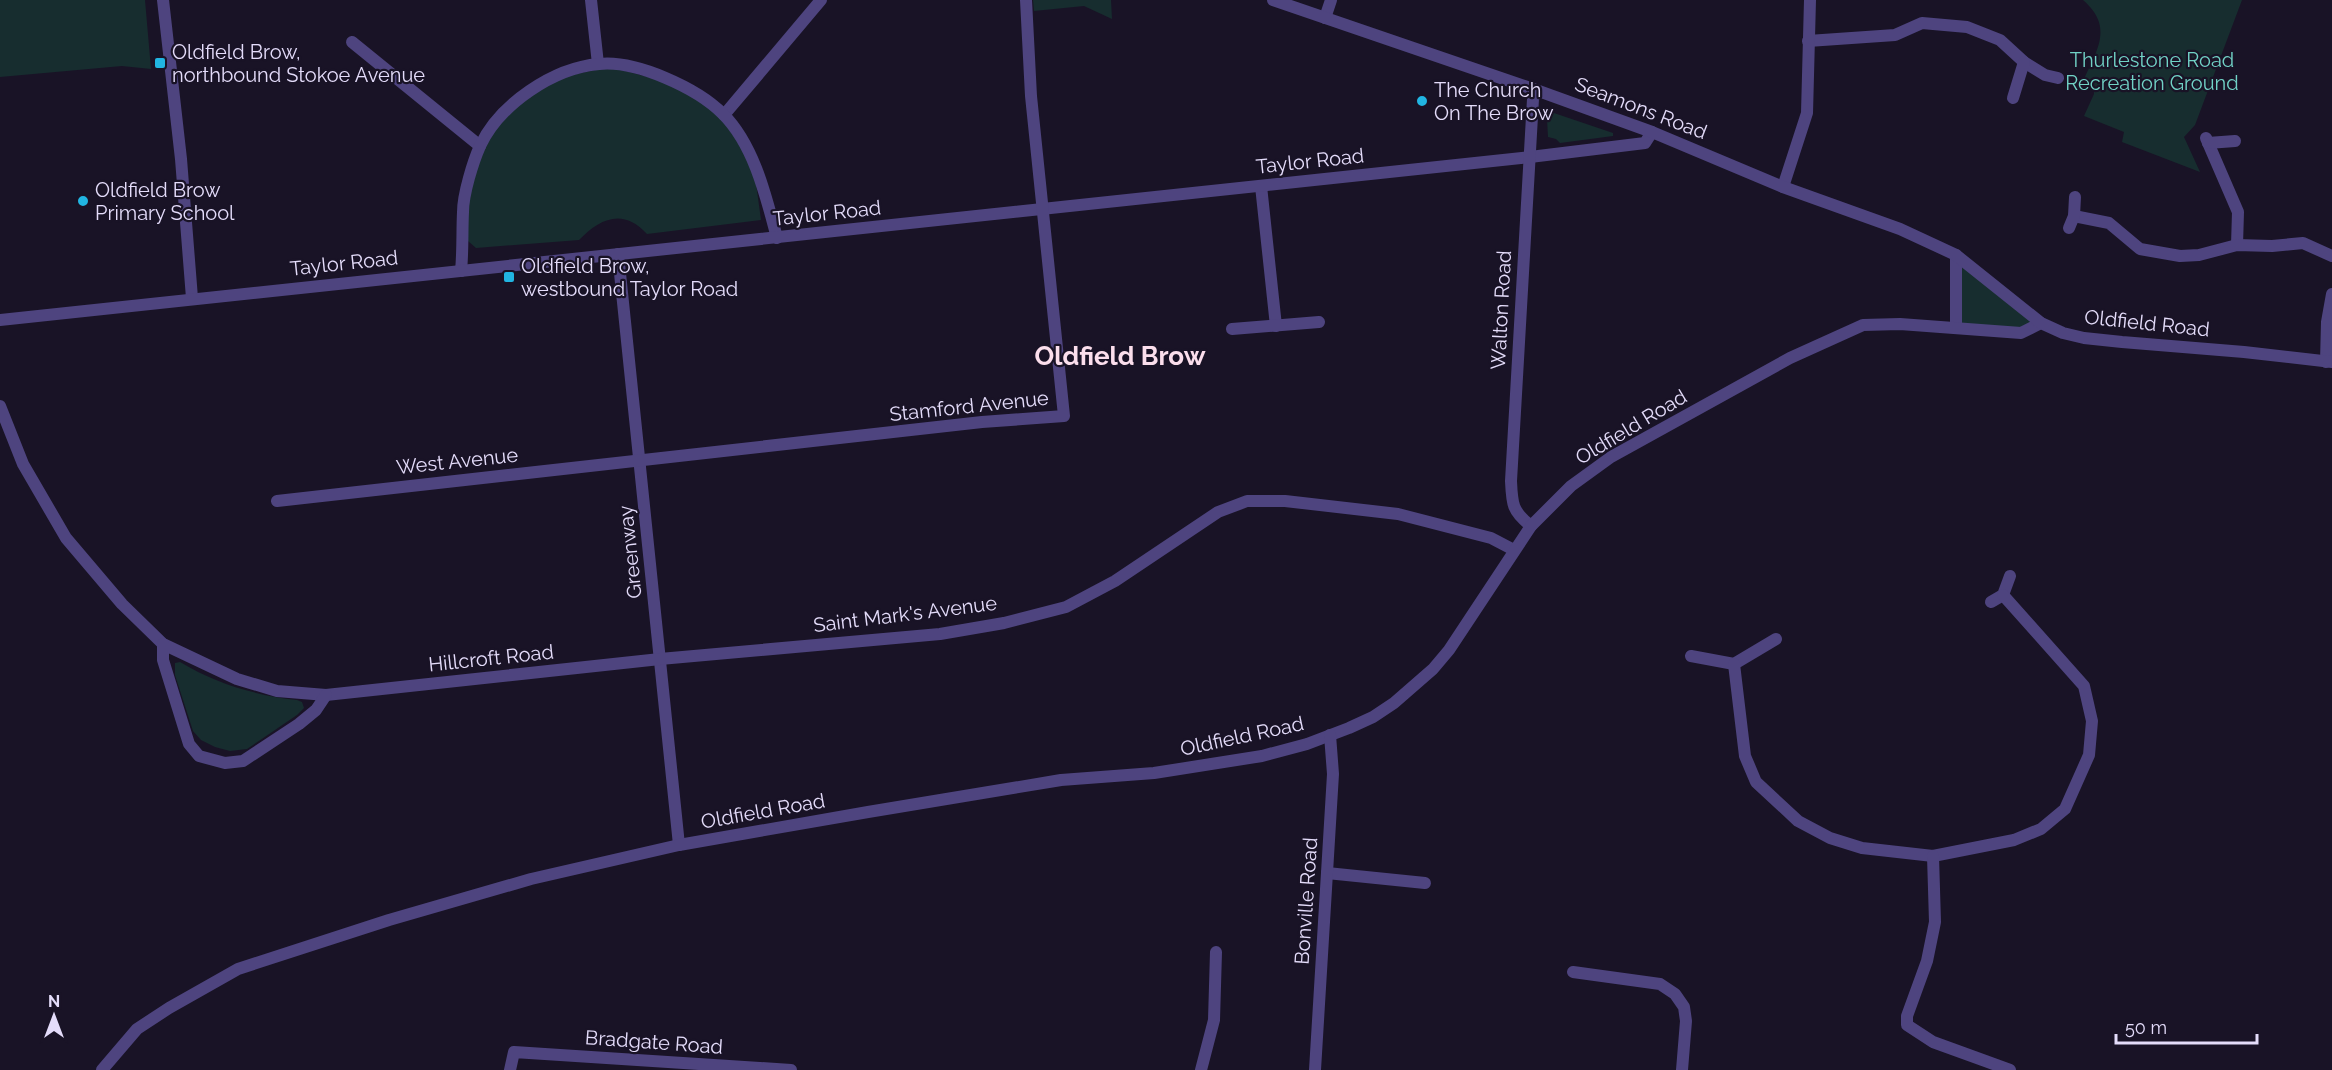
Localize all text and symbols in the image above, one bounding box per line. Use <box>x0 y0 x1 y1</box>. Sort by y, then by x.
place label: Oldfield Brow, northbound Stokoe Avenue <box>172 40 425 87</box>
park label: Thurlestone Road Recreation Ground <box>2065 48 2239 95</box>
marker: Oldfield Brow, northbound Stokoe Avenue <box>153 56 167 70</box>
street label: Seamons Road <box>1572 72 1710 144</box>
place label: The Church On The Brow <box>1434 78 1554 125</box>
marker: The Church On The Brow <box>1415 94 1429 108</box>
street label: Taylor Road <box>1255 143 1365 179</box>
place label: Oldfield Brow Primary School <box>95 178 235 225</box>
marker: Oldfield Brow Primary School <box>76 194 90 208</box>
street label: Taylor Road <box>772 195 882 231</box>
street label: Taylor Road <box>289 245 399 281</box>
street label: Walton Road <box>1486 250 1516 370</box>
place label: Oldfield Brow, westbound Taylor Road <box>521 254 738 301</box>
marker: Oldfield Brow, westbound Taylor Road <box>502 270 516 284</box>
street label: Oldfield Road <box>2083 304 2211 342</box>
district label: Oldfield Brow <box>1035 341 1206 371</box>
street label: Oldfield Road <box>1571 384 1691 470</box>
street label: Stamford Avenue <box>888 386 1050 426</box>
street label: West Avenue <box>395 443 519 479</box>
street label: Greenway <box>613 504 647 600</box>
street label: Saint Mark's Avenue <box>812 591 998 637</box>
street label: Hillcroft Road <box>427 639 555 677</box>
street label: Oldfield Road <box>1178 711 1306 761</box>
street label: Oldfield Road <box>699 788 827 834</box>
street label: Bonville Road <box>1290 837 1322 965</box>
north arrow <box>24 986 84 1046</box>
text: N <box>48 992 60 1011</box>
scale bar <box>2116 1007 2257 1045</box>
text: 50 m <box>2125 1017 2167 1038</box>
street label: Bradgate Road <box>584 1025 724 1059</box>

